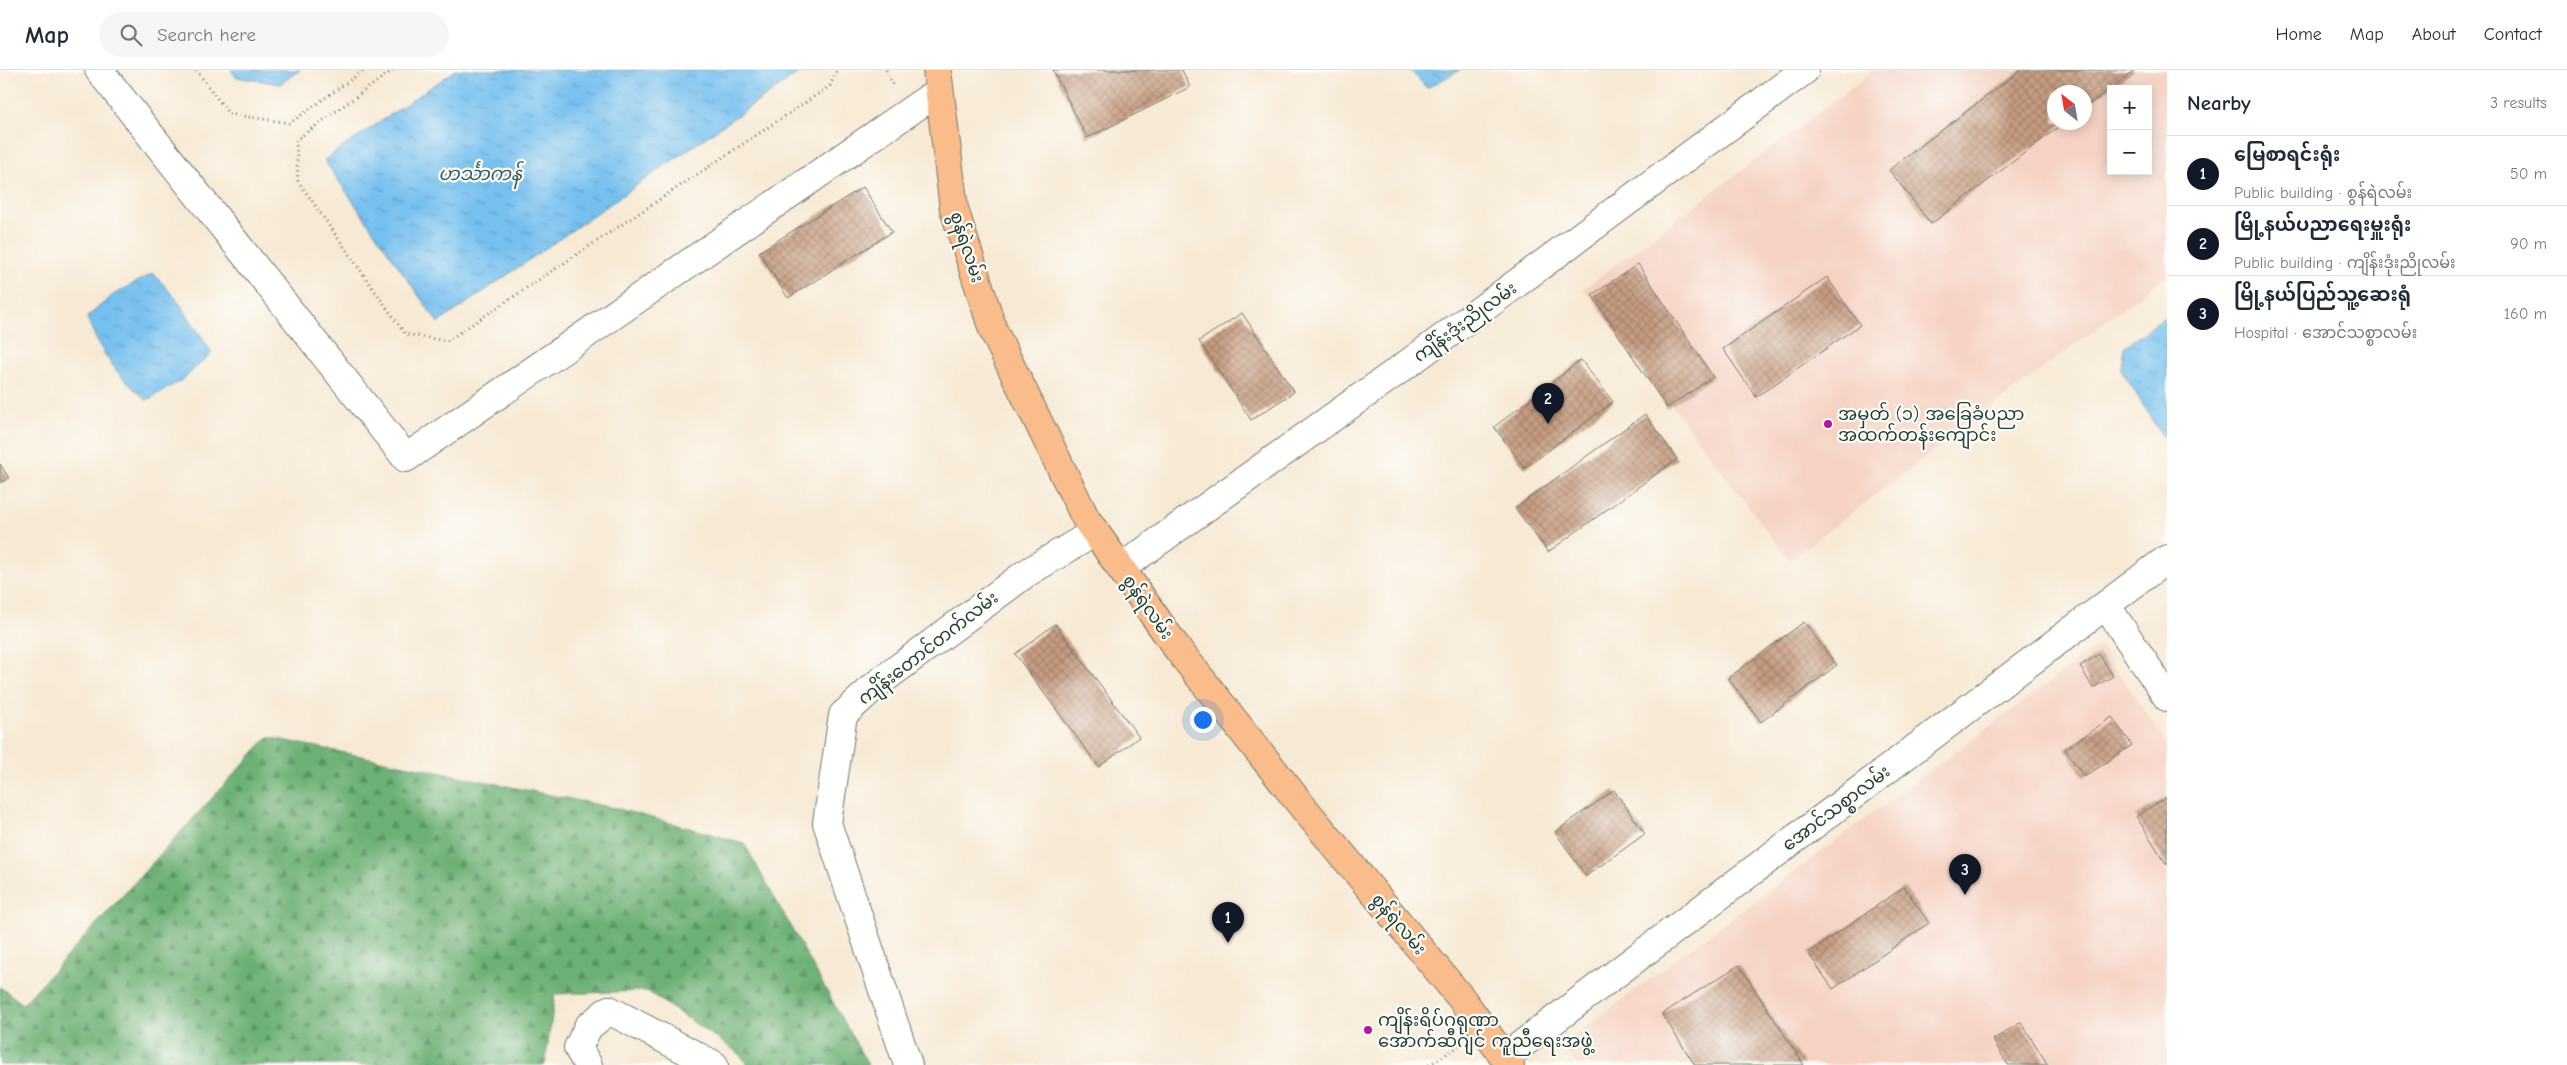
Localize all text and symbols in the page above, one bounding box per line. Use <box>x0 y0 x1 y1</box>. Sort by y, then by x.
search box <box>99 12 449 57</box>
text: Map <box>25 21 69 49</box>
icon: search <box>117 21 145 49</box>
text: Search here <box>157 24 256 46</box>
text: Home <box>2275 24 2322 45</box>
text: Map <box>2350 24 2384 45</box>
text: About <box>2412 24 2456 45</box>
text: Contact <box>2484 24 2542 45</box>
north arrow <box>2047 85 2092 130</box>
map controls <box>2107 85 2152 175</box>
button: + <box>2107 85 2152 130</box>
text: Nearby <box>2187 91 2251 115</box>
text: 3 results <box>2490 94 2547 112</box>
button: − <box>2107 130 2152 175</box>
text: မြေစာရင်းရုံး <box>2234 144 2340 166</box>
water label: ဟင်္သာကန် <box>438 160 525 189</box>
text: 1 <box>2200 165 2206 183</box>
text: 50 m <box>2510 165 2547 183</box>
text: Public building · စွန်ရဲလမ်း <box>2234 184 2412 202</box>
street label: စွန်ရဲလမ်း <box>941 208 991 287</box>
text: မြို့နယ်ပညာရေးမှူးရုံး <box>2234 214 2411 236</box>
text: 2 <box>2199 235 2207 253</box>
text: 90 m <box>2510 235 2547 253</box>
text: Public building · ကျိန်းဒုံးညိုလမ်း <box>2234 254 2456 272</box>
street label: ကျိန်းဒုံးညိုလမ်း <box>1407 275 1523 370</box>
text: မြို့နယ်ပြည်သူ့ဆေးရုံ <box>2234 284 2411 306</box>
text: 3 <box>2199 305 2207 323</box>
text: 160 m <box>2504 305 2547 323</box>
text: Hospital · အောင်သစ္စာလမ်း <box>2234 324 2417 342</box>
pin: 2 <box>1532 383 1564 424</box>
place label: အမှတ် (၁) အခြေခံပညာ အထက်တန်းကျောင်း <box>1838 401 2024 450</box>
marker: အမှတ် (၁) အခြေခံပညာ အထက်တန်းကျောင်း <box>1822 418 1834 430</box>
street label: စွန်ရဲလမ်း <box>1115 569 1180 646</box>
street label: ကျိန်းတောင်တက်လမ်း <box>852 584 1005 713</box>
your location <box>1190 707 1216 733</box>
street label: အောင်သစ္စာလမ်း <box>1776 759 1897 859</box>
pin: 3 <box>1949 854 1981 895</box>
street label: စွန်ရဲလမ်း <box>1364 888 1433 962</box>
pin: 1 <box>1212 902 1244 943</box>
place label: ကျိန်းရိပ်ဂရုဏာ အောက်ဆီဂျင် ကူညီရေးအဖွဲ့ <box>1378 1006 1595 1056</box>
marker: ကျိန်းရိပ်ဂရုဏာ အောက်ဆီဂျင် ကူညီရေးအဖွဲ့ <box>1362 1024 1374 1036</box>

